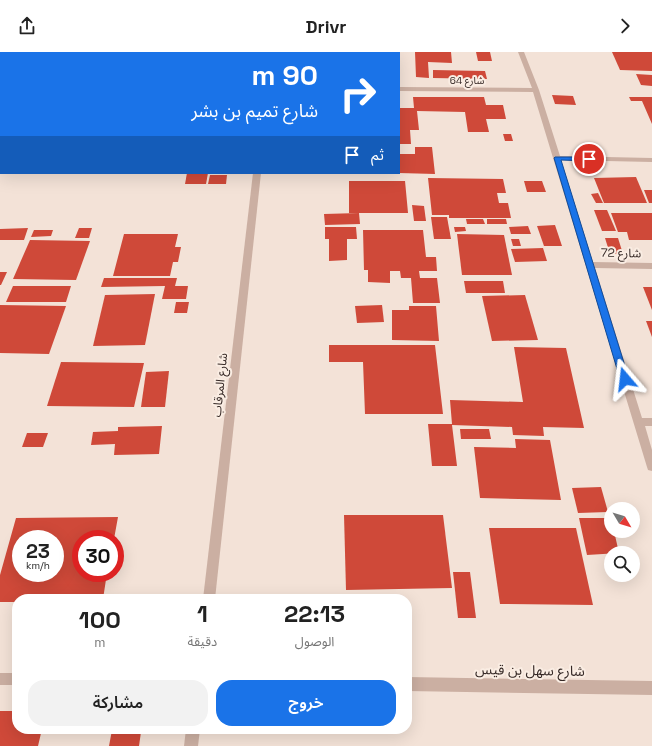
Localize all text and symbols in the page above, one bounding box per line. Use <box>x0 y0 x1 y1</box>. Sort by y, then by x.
icon: share <box>16 15 38 37</box>
text: Drivr <box>306 15 346 38</box>
icon: forward <box>614 15 636 37</box>
text: 90 m <box>252 57 318 93</box>
icon: right <box>332 68 384 120</box>
street label: شارع 64 <box>450 74 484 88</box>
text: شارع تميم بن بشر <box>191 99 318 122</box>
pin <box>572 142 606 176</box>
icon: arrive <box>341 144 363 166</box>
text: ثم <box>371 145 384 164</box>
icon: arrive <box>578 148 600 170</box>
street label: شارع 72 <box>601 245 641 262</box>
street label: شارع المرقاب <box>209 352 232 418</box>
position arrow <box>604 358 646 400</box>
north arrow <box>604 502 640 538</box>
map controls <box>604 502 640 582</box>
speed limit sign: 30 <box>72 530 124 582</box>
text: 23 <box>26 538 50 564</box>
button: search <box>604 546 640 582</box>
text: km/h <box>26 559 50 572</box>
text: 1 <box>197 598 208 629</box>
text: 22:13 <box>284 598 345 629</box>
text: 100 <box>79 604 121 635</box>
text: دقيقة <box>188 633 217 650</box>
text: الوصول <box>295 633 334 650</box>
text: m <box>94 634 105 651</box>
street label: شارع سهل بن قيس <box>475 660 585 682</box>
button: مشاركة <box>28 680 208 726</box>
button: خروج <box>216 680 396 726</box>

